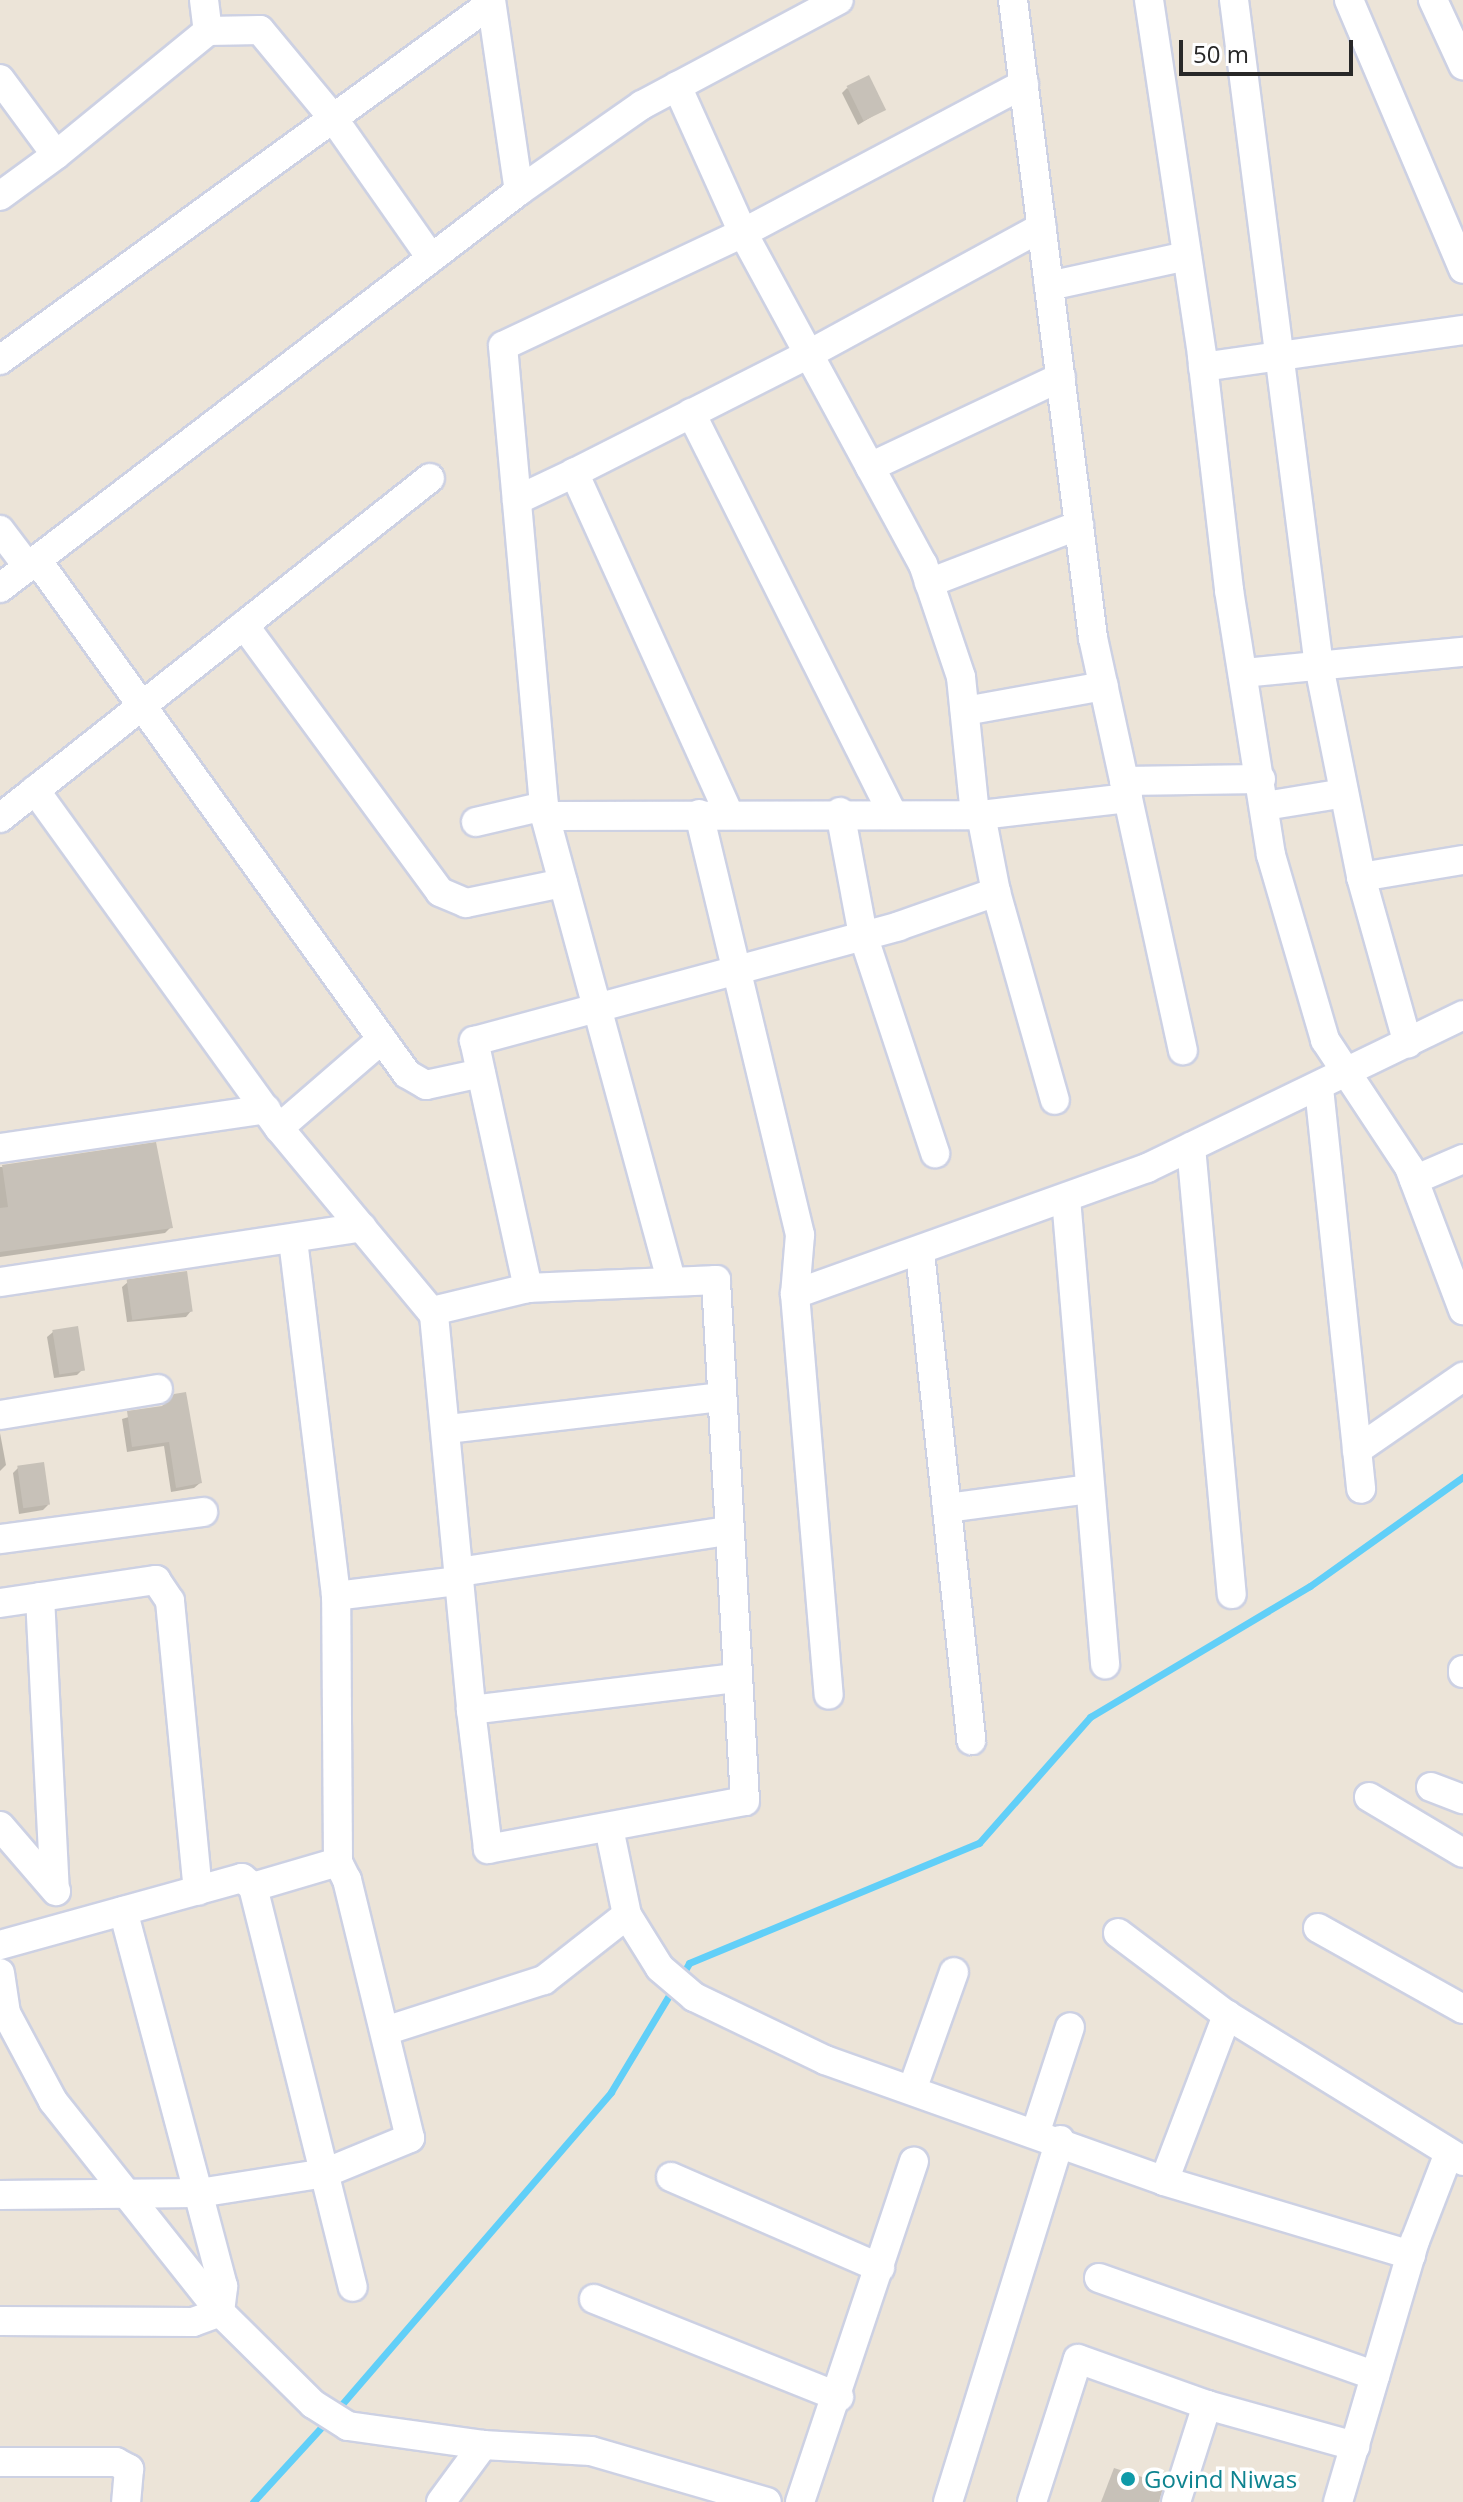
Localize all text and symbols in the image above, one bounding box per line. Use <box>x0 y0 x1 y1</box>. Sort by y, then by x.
scale bar <box>1183 24 1357 74</box>
text: 50 m <box>1193 37 1249 70</box>
place label: Govind Niwas <box>1144 2465 1297 2493</box>
marker: Govind Niwas <box>1119 2470 1137 2488</box>

